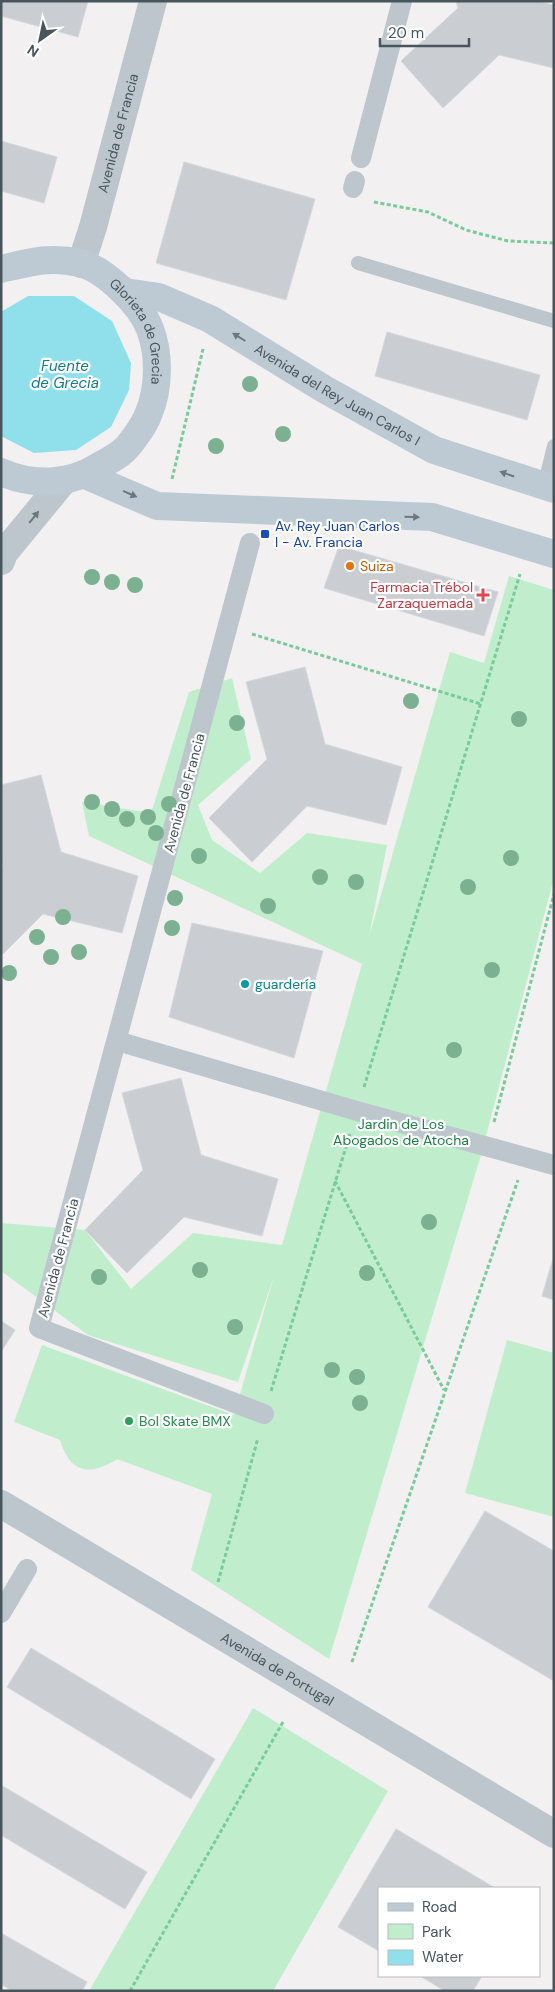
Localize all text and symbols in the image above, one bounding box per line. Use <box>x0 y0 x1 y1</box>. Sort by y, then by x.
north arrow <box>15 15 65 65</box>
scale bar <box>380 15 469 47</box>
text: 20 m <box>388 23 424 43</box>
text: N <box>24 41 42 61</box>
street label: Avenida de Francia <box>93 71 142 195</box>
street label: Glorieta de Grecia <box>106 274 166 385</box>
one-way arrow <box>233 332 246 341</box>
street label: Avenida del Rey Juan Carlos I <box>251 339 423 450</box>
water label: Fuente de Grecia <box>31 356 99 393</box>
one-way arrow <box>500 470 515 477</box>
one-way arrow <box>123 491 137 499</box>
one-way arrow <box>28 510 39 523</box>
one-way arrow <box>404 513 420 521</box>
place label: Av. Rey Juan Carlos I - Av. Francia <box>275 517 400 551</box>
marker: Av. Rey Juan Carlos I - Av. Francia <box>259 528 271 540</box>
place label: Suiza <box>360 557 394 575</box>
marker: Suiza <box>344 560 356 572</box>
place label: Farmacia Trébol Zarzaquemada <box>370 578 473 612</box>
marker: Farmacia Trébol Zarzaquemada <box>477 589 489 601</box>
street label: Avenida de Francia <box>159 731 209 855</box>
place label: guardería <box>255 975 316 993</box>
marker: guardería <box>239 978 251 990</box>
park label: Jardin de Los Abogados de Atocha <box>333 1115 469 1149</box>
street label: Avenida de Francia <box>33 1196 83 1320</box>
place label: Bol Skate BMX <box>139 1412 231 1430</box>
marker: Bol Skate BMX <box>123 1415 135 1427</box>
street label: Avenida de Portugal <box>218 1628 337 1710</box>
legend <box>378 1887 540 1977</box>
text: Road <box>422 1897 457 1917</box>
text: Park <box>422 1922 452 1942</box>
text: Water <box>422 1947 464 1967</box>

